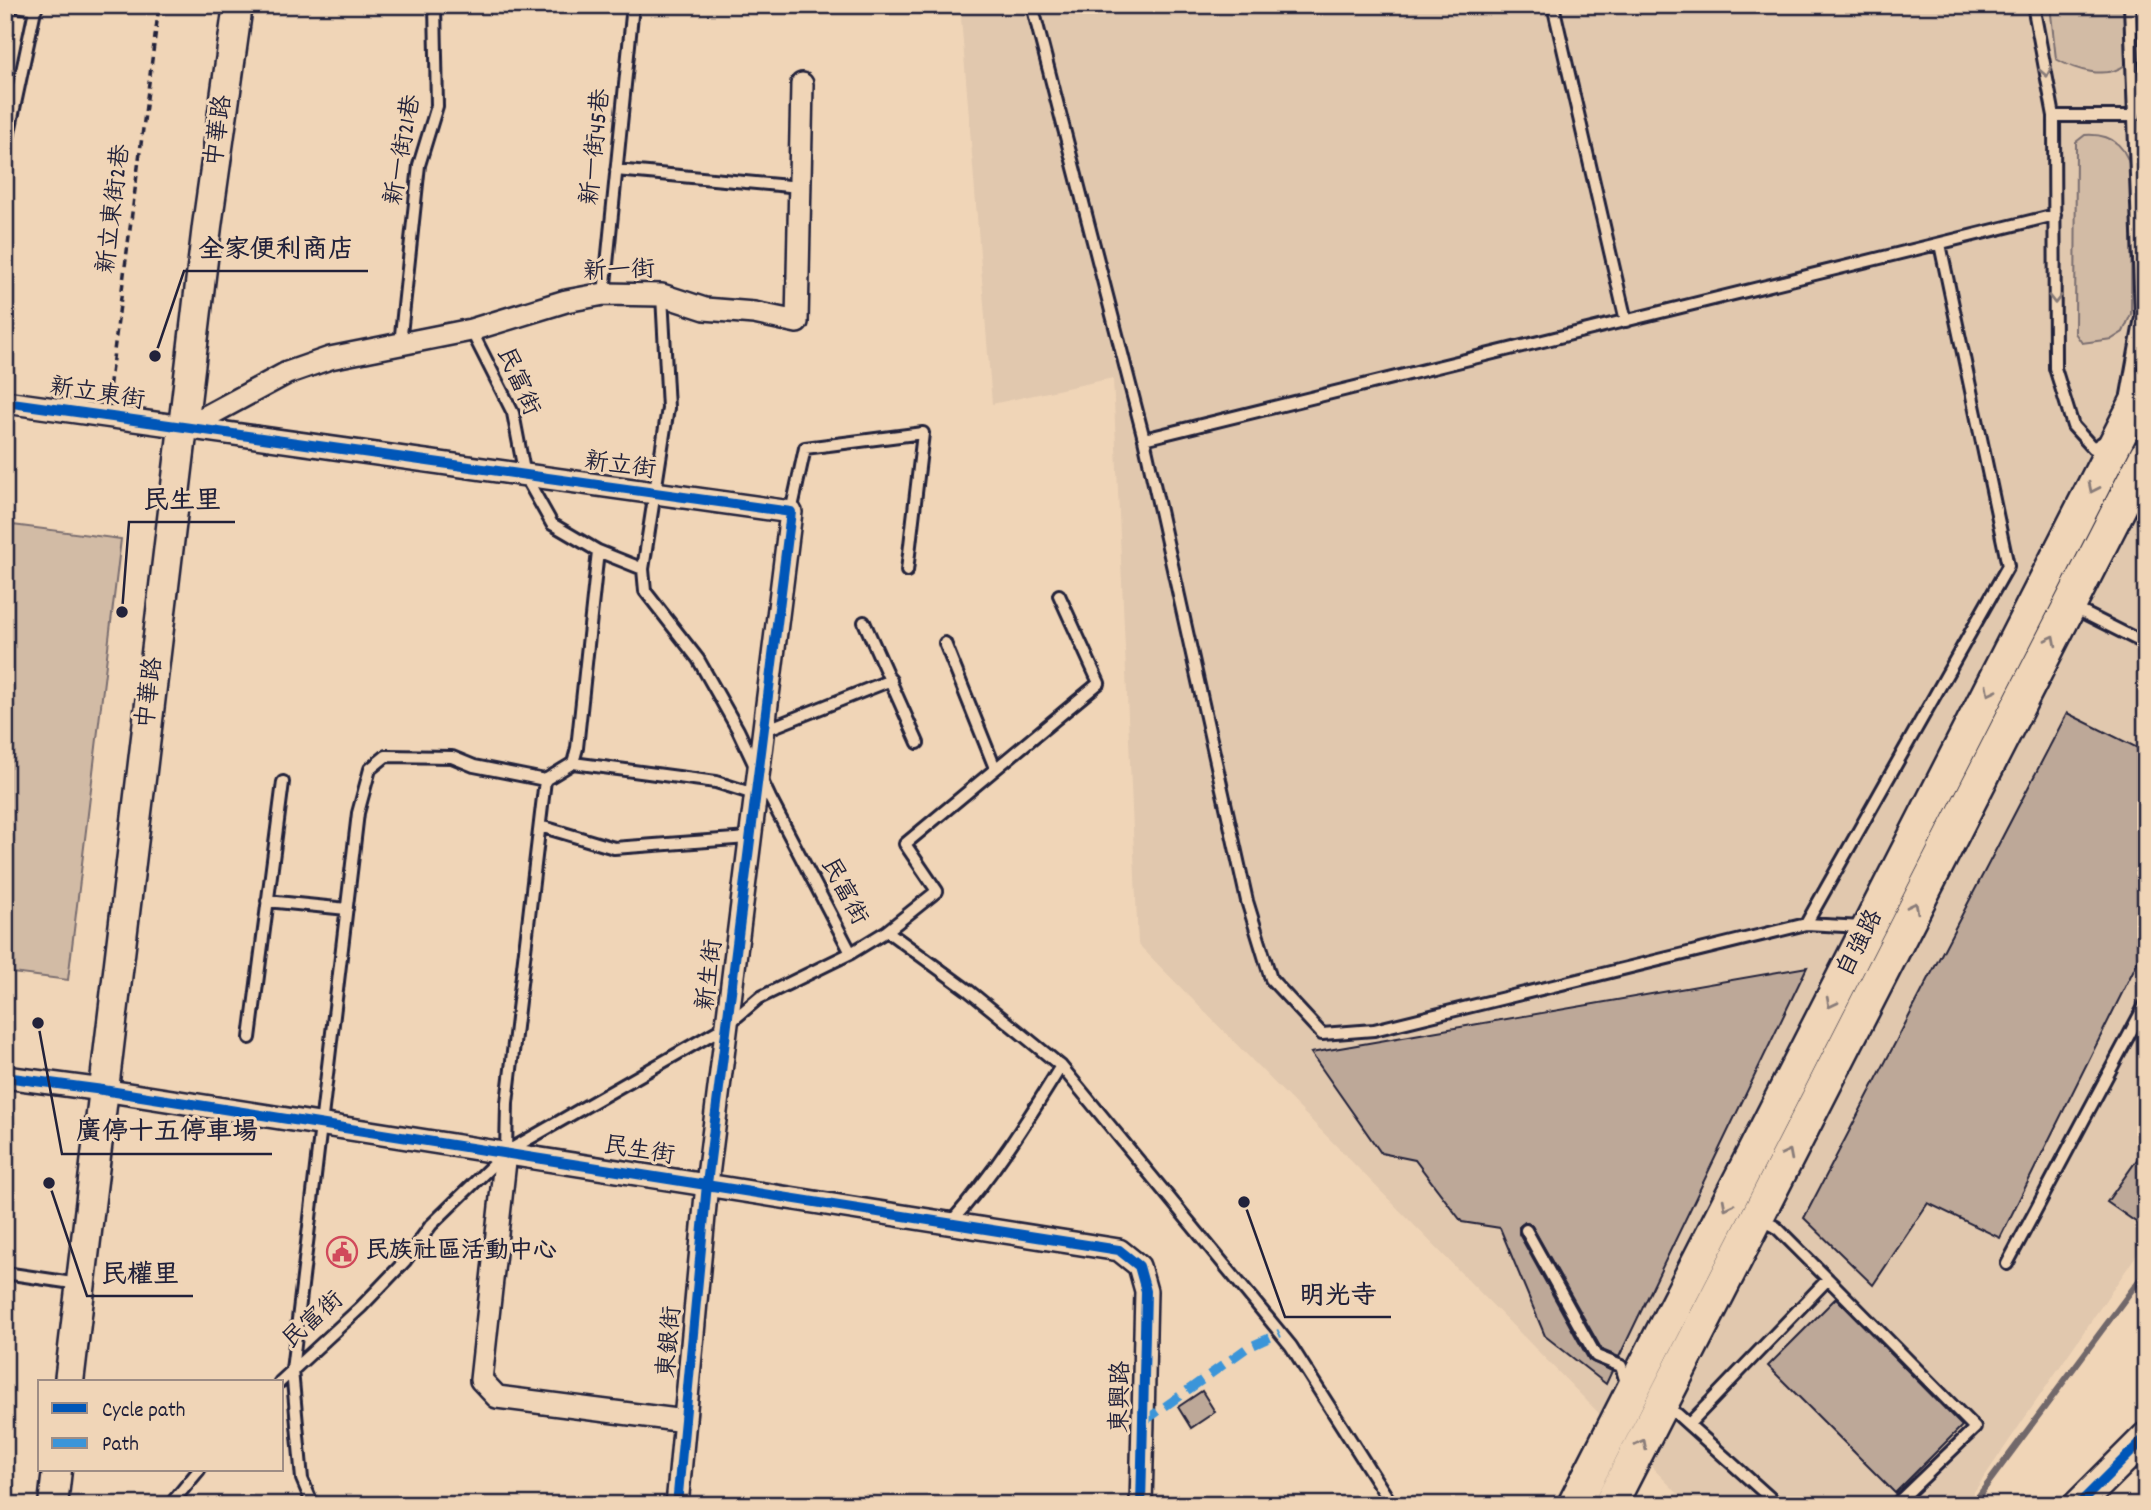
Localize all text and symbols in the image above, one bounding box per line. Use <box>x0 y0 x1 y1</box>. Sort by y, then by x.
one-way arrow <box>2038 66 2053 78</box>
street label: 新一街45巷 <box>574 87 620 207</box>
street label: 新一街21巷 <box>378 92 430 208</box>
street label: 中華路 <box>198 93 242 169</box>
street label: 新立東街2巷 <box>90 142 140 276</box>
callout: 全家便利商店 <box>184 224 368 271</box>
text: 全家便利商店 <box>198 233 354 270</box>
street label: 新一街 <box>582 254 656 290</box>
one-way arrow <box>2047 294 2063 305</box>
street label: 民富街 <box>487 342 547 422</box>
street label: 新立東街 <box>47 371 147 419</box>
street label: 新立街 <box>582 445 658 489</box>
callout: 民生里 <box>129 475 235 522</box>
one-way arrow <box>2087 481 2101 493</box>
text: 民生里 <box>143 484 221 521</box>
one-way arrow <box>2043 635 2057 647</box>
street label: 中華路 <box>130 655 172 731</box>
one-way arrow <box>1985 684 1999 696</box>
street label: 民富街 <box>811 852 875 932</box>
one-way arrow <box>1905 902 1919 914</box>
street label: 自強路 <box>1830 904 1892 984</box>
street label: 新生街 <box>690 937 732 1013</box>
one-way arrow <box>1826 996 1839 1008</box>
callout: 廣停十五停車場 <box>62 1107 272 1154</box>
text: 廣停十五停車場 <box>76 1115 258 1152</box>
street label: 民生街 <box>601 1130 677 1174</box>
one-way arrow <box>1780 1149 1794 1161</box>
one-way arrow <box>1722 1198 1736 1210</box>
public building icon: 民族社區活動中心 <box>325 1235 359 1269</box>
place label: 民族社區活動中心 <box>365 1235 557 1269</box>
callout: 民權里 <box>87 1249 193 1296</box>
text: 民權里 <box>101 1258 179 1295</box>
callout: 明光寺 <box>1285 1270 1391 1317</box>
text: 明光寺 <box>1299 1279 1377 1316</box>
street label: 民富街 <box>276 1284 352 1358</box>
street label: 東銀街 <box>651 1305 691 1379</box>
street label: 東興路 <box>1104 1361 1140 1433</box>
legend <box>38 1380 284 1472</box>
text: Cycle path <box>102 1397 185 1427</box>
text: Path <box>102 1431 139 1461</box>
one-way arrow <box>1633 1439 1647 1451</box>

